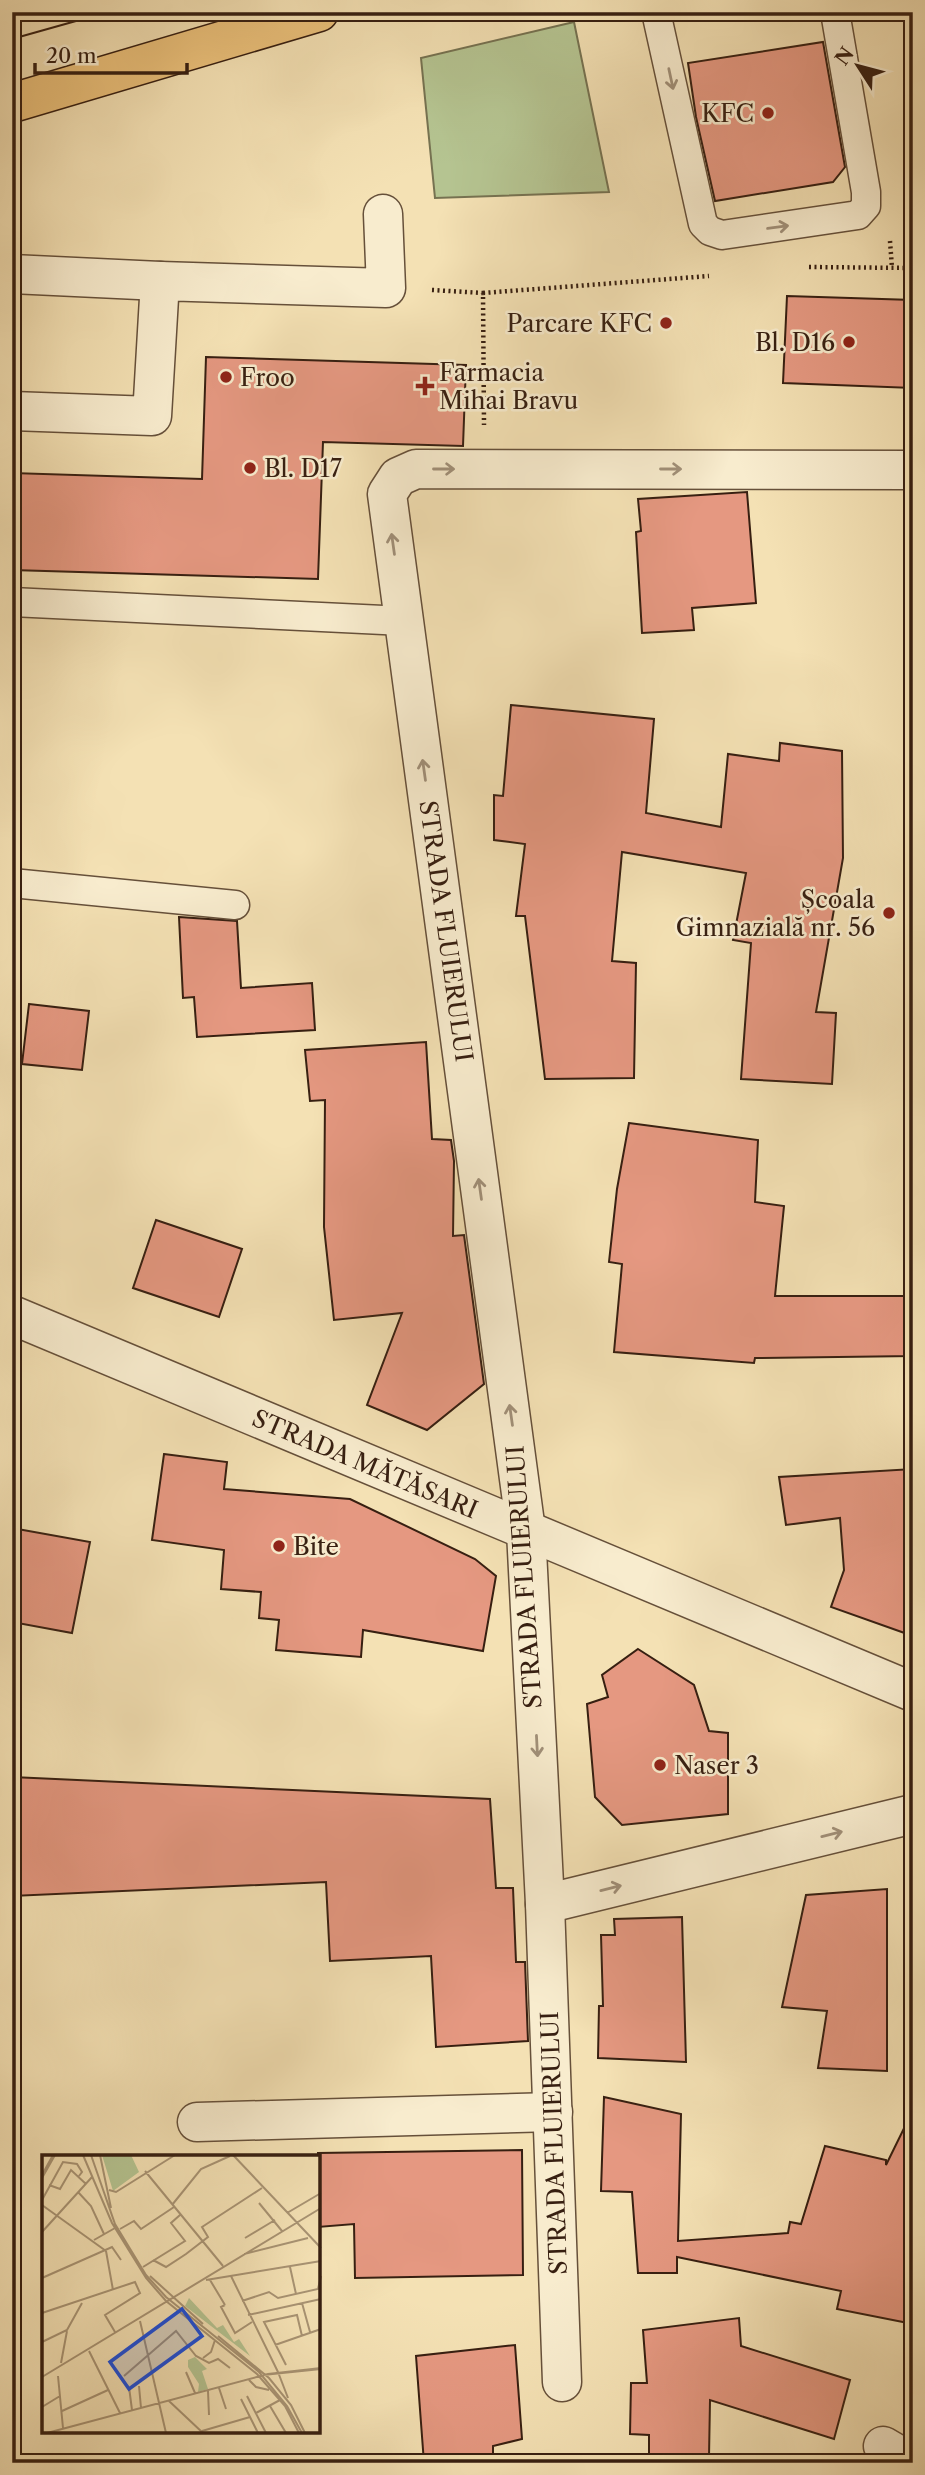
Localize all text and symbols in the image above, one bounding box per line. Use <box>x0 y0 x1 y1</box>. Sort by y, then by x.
scale bar <box>35 32 187 76</box>
north arrow <box>824 32 894 102</box>
text: 20 m <box>46 43 97 68</box>
text: N <box>830 43 859 70</box>
one-way arrow <box>665 67 679 90</box>
place label: KFC <box>701 99 754 128</box>
marker: KFC <box>760 105 776 121</box>
one-way arrow <box>766 220 789 233</box>
place label: Parcare KFC <box>506 309 652 338</box>
marker: Parcare KFC <box>658 315 674 331</box>
place label: Bl. D16 <box>755 328 835 357</box>
marker: Bl. D16 <box>841 334 857 350</box>
place label: Farmacia Mihai Bravu <box>439 358 579 415</box>
place label: Froo <box>240 363 295 392</box>
marker: Froo <box>218 369 234 385</box>
marker: Farmacia Mihai Bravu <box>417 378 433 394</box>
place label: Bl. D17 <box>264 454 342 483</box>
marker: Bl. D17 <box>242 460 258 476</box>
one-way arrow <box>432 462 455 476</box>
one-way arrow <box>660 462 683 476</box>
one-way arrow <box>387 533 400 556</box>
one-way arrow <box>417 759 430 782</box>
street label: STRADA FLUIERULUI <box>413 798 479 1064</box>
place label: Școala Gimnazială nr. 56 <box>676 885 875 942</box>
marker: Școala Gimnazială nr. 56 <box>881 905 897 921</box>
one-way arrow <box>474 1179 487 1201</box>
street label: STRADA MĂTĂSARI <box>248 1403 482 1525</box>
one-way arrow <box>504 1404 517 1427</box>
street label: STRADA FLUIERULUI <box>500 1444 548 1710</box>
place label: Bite <box>293 1532 339 1561</box>
marker: Bite <box>271 1538 287 1554</box>
one-way arrow <box>530 1734 543 1757</box>
place label: Naser 3 <box>674 1751 759 1780</box>
marker: Naser 3 <box>652 1757 668 1773</box>
one-way arrow <box>820 1827 843 1840</box>
one-way arrow <box>599 1881 622 1894</box>
street label: STRADA FLUIERULUI <box>535 2011 573 2275</box>
inset map <box>42 2155 320 2433</box>

